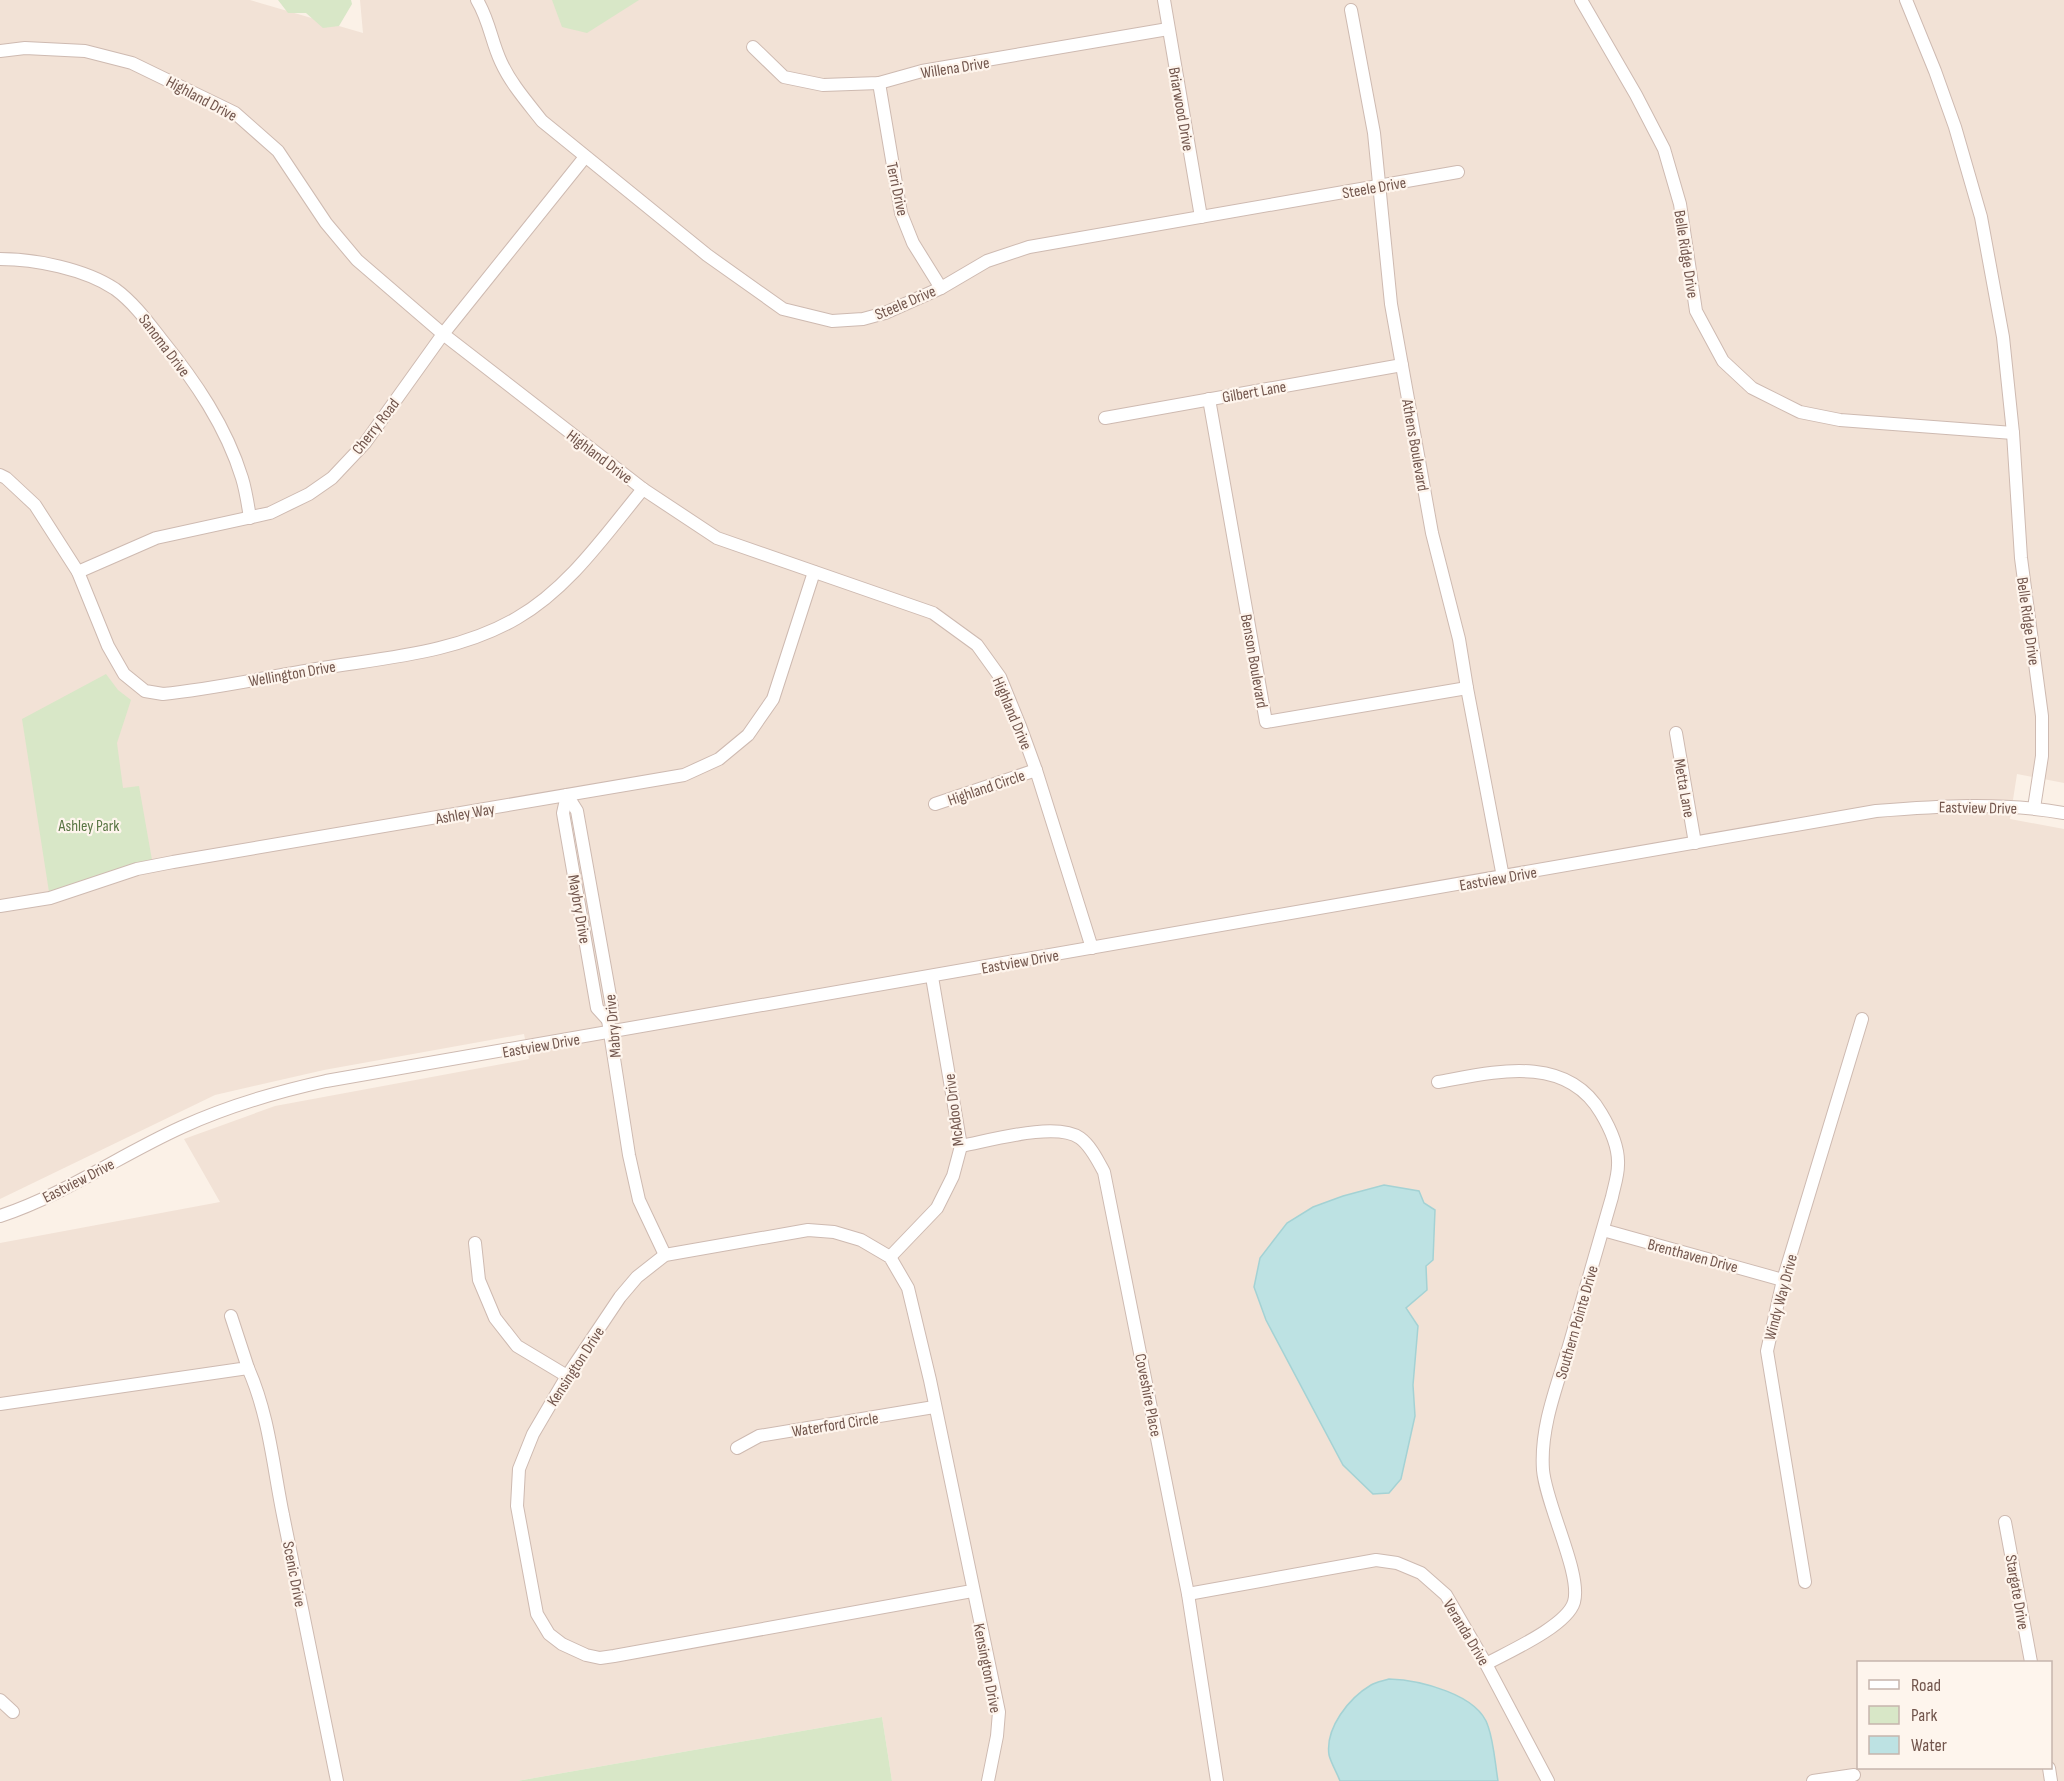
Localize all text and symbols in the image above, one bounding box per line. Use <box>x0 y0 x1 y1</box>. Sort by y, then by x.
street label: Willena Drive <box>920 54 991 83</box>
street label: Briarwood Drive <box>1164 66 1197 153</box>
street label: Highland Drive <box>163 73 240 126</box>
street label: Terri Drive <box>882 161 911 218</box>
street label: Steele Drive <box>1341 174 1408 203</box>
street label: Belle Ridge Drive <box>1669 209 1702 300</box>
street label: Steele Drive <box>872 282 939 325</box>
street label: Sanoma Drive <box>134 311 193 381</box>
street label: Gilbert Lane <box>1221 378 1288 407</box>
street label: Cherry Road <box>348 395 404 459</box>
street label: Athens Boulevard <box>1397 397 1432 493</box>
street label: Highland Drive <box>562 426 636 488</box>
street label: Belle Ridge Drive <box>2012 576 2043 666</box>
street label: Benson Boulevard <box>1236 613 1271 710</box>
street label: Wellington Drive <box>247 658 337 691</box>
street label: Highland Drive <box>988 674 1036 753</box>
street label: Metta Lane <box>1669 757 1698 819</box>
street label: Highland Circle <box>945 766 1028 810</box>
street label: Eastview Drive <box>1939 798 2017 819</box>
street label: Ashley Way <box>433 800 496 829</box>
park label: Ashley Park <box>58 817 119 836</box>
street label: Eastview Drive <box>1458 863 1538 896</box>
street label: Maybry Drive <box>563 873 594 945</box>
street label: Eastview Drive <box>980 946 1060 979</box>
street label: Mabry Drive <box>601 993 626 1058</box>
street label: Eastview Drive <box>501 1030 581 1063</box>
street label: McAdoo Drive <box>941 1072 968 1147</box>
street label: Eastview Drive <box>40 1155 118 1208</box>
street label: Brenthaven Drive <box>1646 1235 1740 1278</box>
street label: Windy Way Drive <box>1761 1252 1802 1343</box>
street label: Southern Pointe Drive <box>1552 1263 1603 1381</box>
street label: Kensington Drive <box>544 1324 609 1410</box>
street label: Coveshire Place <box>1130 1352 1165 1438</box>
street label: Waterford Circle <box>791 1409 880 1442</box>
street label: Scenic Drive <box>278 1540 309 1609</box>
street label: Stargate Drive <box>2001 1553 2032 1631</box>
street label: Veranda Drive <box>1439 1596 1493 1669</box>
street label: Kensington Drive <box>969 1622 1005 1715</box>
legend <box>1857 1661 2052 1769</box>
text: Road <box>1911 1675 1941 1696</box>
text: Park <box>1911 1705 1937 1726</box>
text: Water <box>1911 1735 1947 1756</box>

